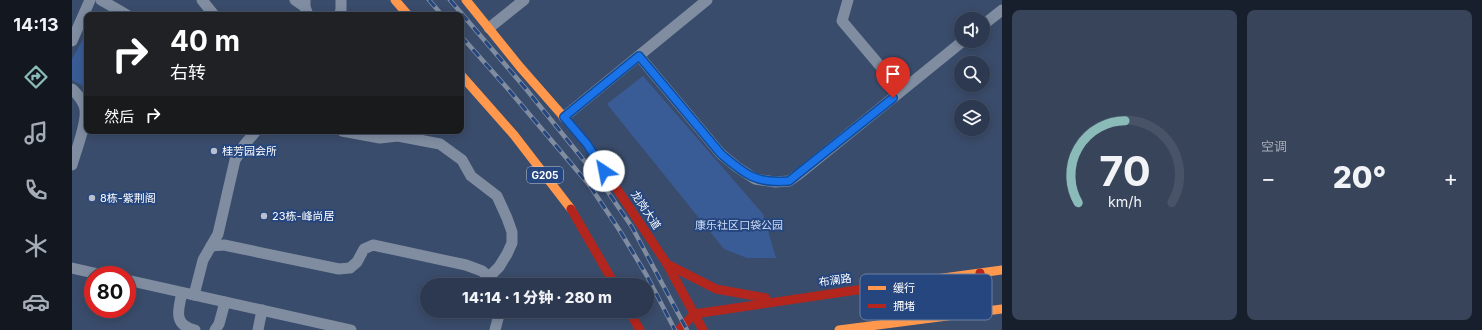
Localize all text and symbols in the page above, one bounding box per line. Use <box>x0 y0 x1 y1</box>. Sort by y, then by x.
map controls <box>954 12 990 136</box>
button: sound <box>954 12 990 48</box>
text: 14:13 <box>13 14 59 35</box>
text: 40 m <box>170 24 240 58</box>
icon: right <box>104 28 156 80</box>
button: search <box>954 56 990 92</box>
pin <box>876 57 910 98</box>
text: 右转 <box>170 62 206 83</box>
icon: directions <box>22 63 50 91</box>
icon: arrive <box>882 63 904 85</box>
button: layers <box>954 100 990 136</box>
icon: right <box>142 104 164 126</box>
text: 然后 <box>104 107 134 126</box>
icon: music <box>22 119 50 147</box>
text: 空调 <box>1261 138 1287 154</box>
place label: 桂芳园会所 <box>222 144 277 158</box>
marker: 桂芳园会所 <box>209 146 219 156</box>
text: 70 <box>1099 146 1150 196</box>
position arrow <box>583 150 625 192</box>
text: 20° <box>1333 159 1386 195</box>
text: − <box>1261 165 1276 191</box>
text: + <box>1443 165 1458 191</box>
road number: G205 <box>527 167 563 183</box>
icon: phone <box>22 176 50 204</box>
street label: 龙岗大道 <box>628 188 664 232</box>
place label: 8栋-紫荆阁 <box>100 191 156 205</box>
marker: 8栋-紫荆阁 <box>87 193 97 203</box>
text: km/h <box>1108 193 1141 210</box>
place label: 23栋-峰尚居 <box>272 209 335 223</box>
marker: 23栋-峰尚居 <box>259 211 269 221</box>
park label: 康乐社区口袋公园 <box>695 218 783 232</box>
icon: climate <box>22 232 50 260</box>
speed limit sign: 80 <box>84 266 136 318</box>
street label: 布澜路 <box>818 271 852 289</box>
legend <box>860 274 992 320</box>
text: 缓行 <box>893 281 915 295</box>
icon: car <box>22 288 50 316</box>
text: 14:14 · 1 分钟 · 280 m <box>462 288 612 307</box>
text: 拥堵 <box>893 299 915 313</box>

